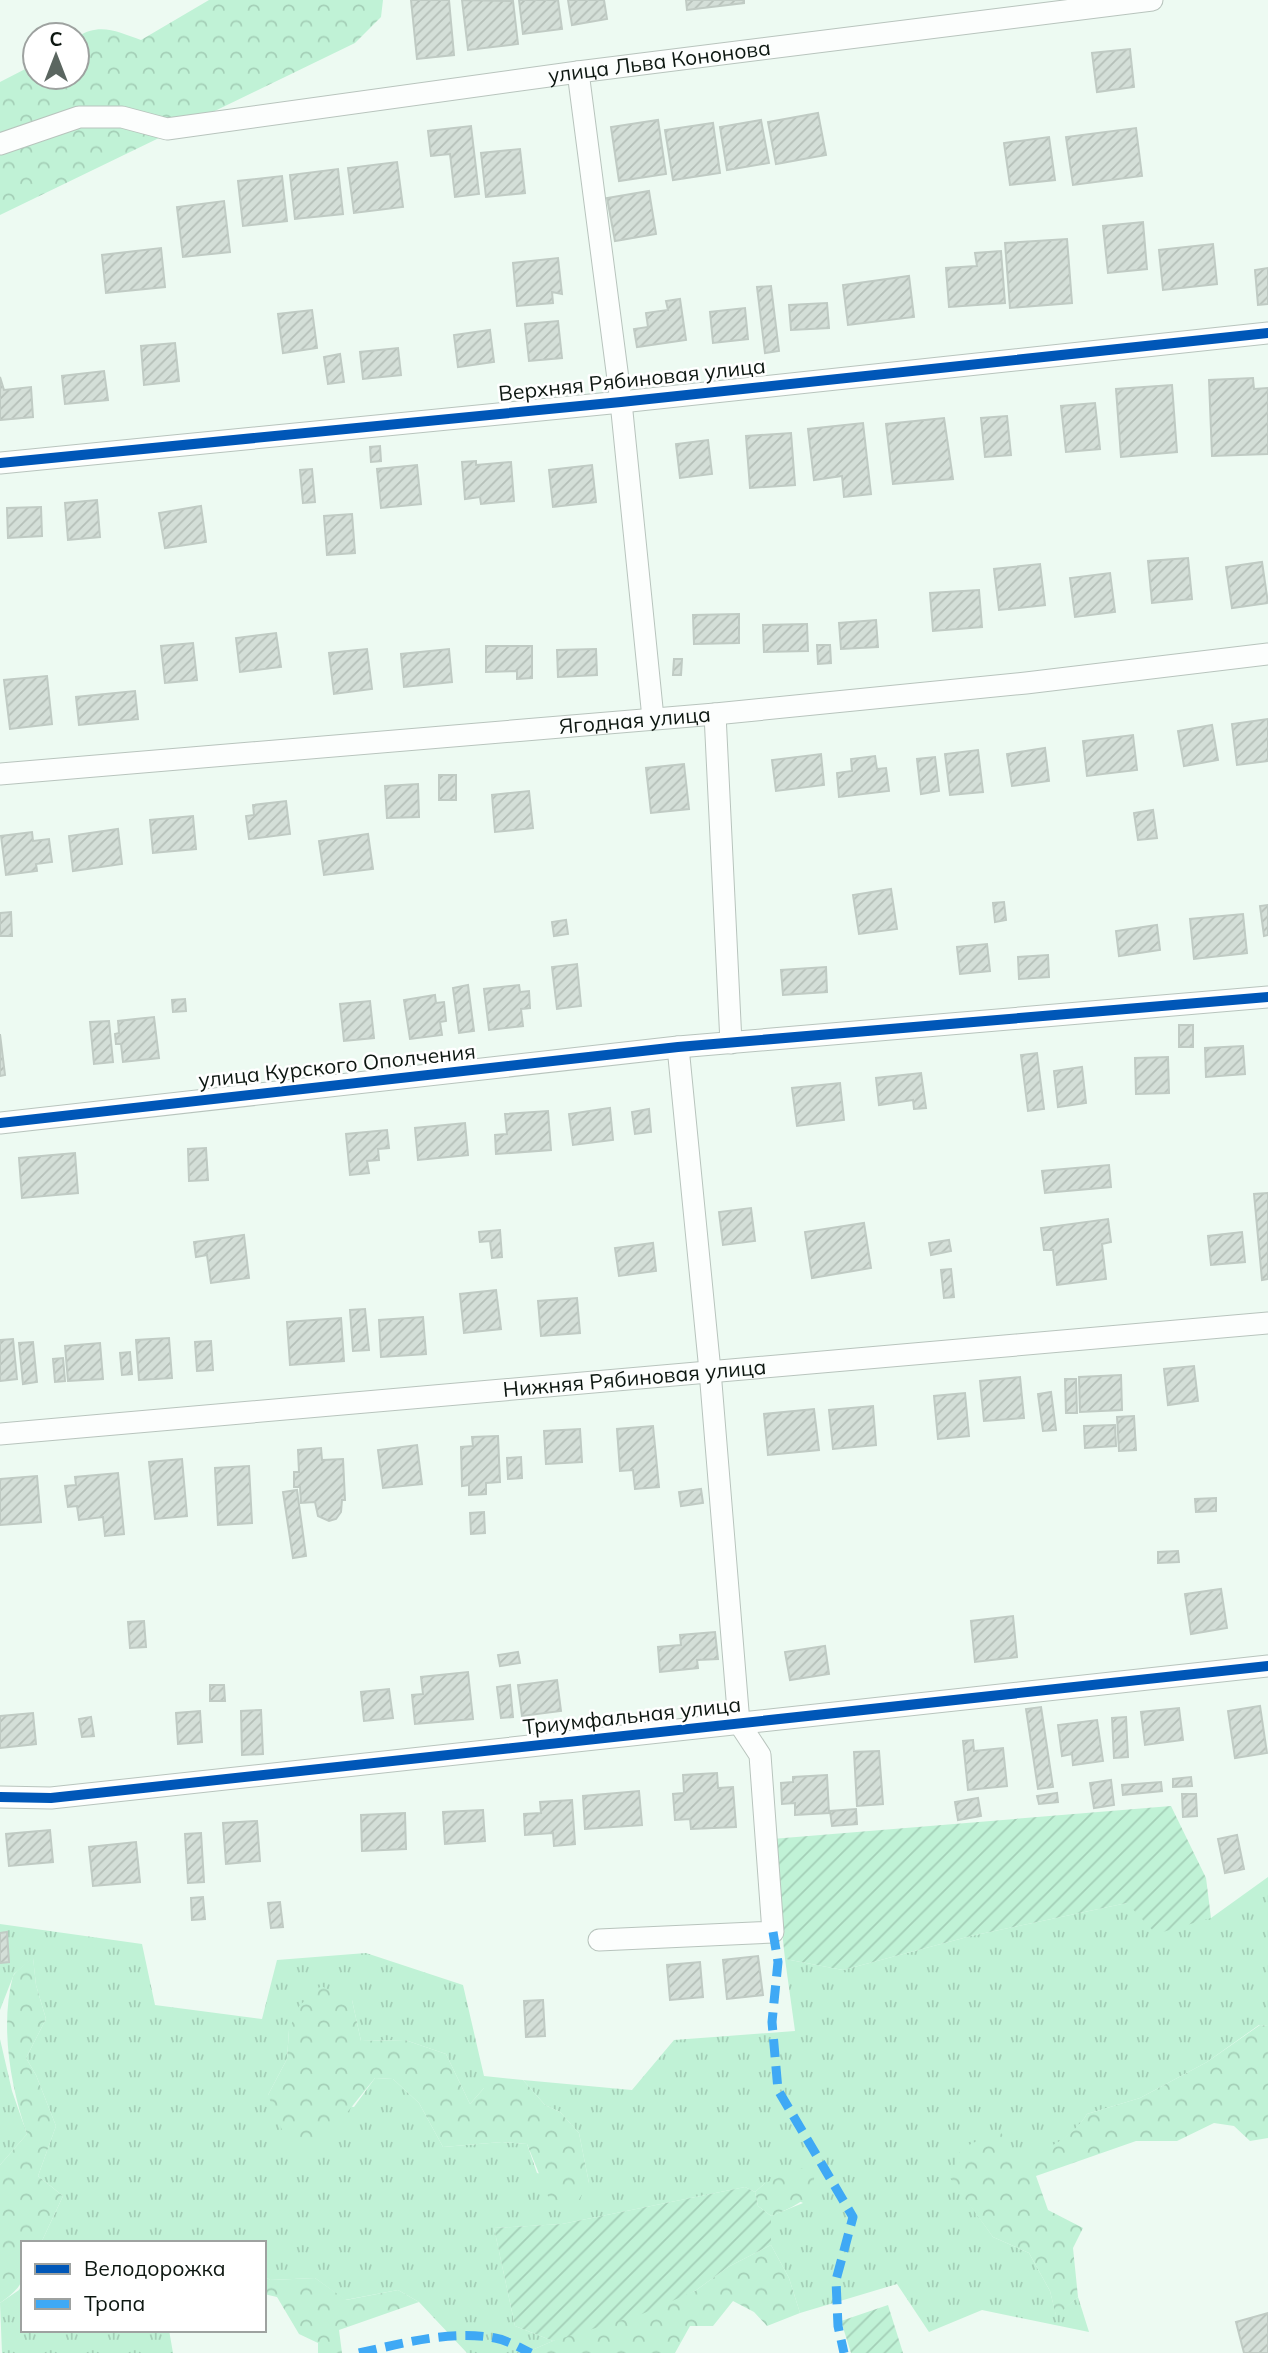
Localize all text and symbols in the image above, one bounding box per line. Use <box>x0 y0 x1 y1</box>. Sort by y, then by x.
north arrow <box>21 21 91 91</box>
text: С <box>49 27 63 51</box>
street label: улица Льва Кононова <box>546 34 772 88</box>
street label: Верхняя Рябиновая улица <box>497 352 767 406</box>
street label: Ягодная улица <box>558 700 712 739</box>
street label: улица Курского Ополчения <box>197 1038 477 1092</box>
street label: Нижняя Рябиновая улица <box>502 1353 767 1402</box>
street label: Триумфальная улица <box>521 1691 742 1739</box>
legend <box>21 2241 266 2332</box>
text: Велодорожка <box>84 2255 226 2281</box>
text: Тропа <box>84 2290 145 2316</box>

